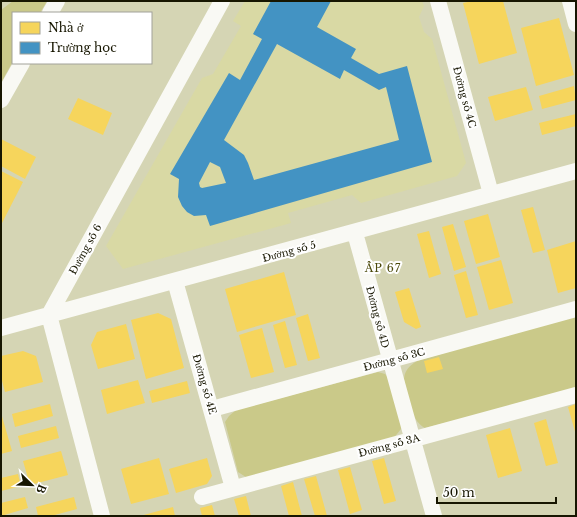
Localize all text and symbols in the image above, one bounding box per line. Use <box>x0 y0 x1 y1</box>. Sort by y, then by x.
legend <box>12 12 152 64</box>
text: Nhà ở <box>48 20 84 35</box>
text: Trường học <box>48 40 117 55</box>
street label: Đường số 4C <box>450 65 479 129</box>
street label: Đường số 6 <box>66 222 105 277</box>
street label: Đường số 5 <box>261 238 318 265</box>
district label: ẤP 67 <box>364 261 401 275</box>
street label: Đường số 4D <box>363 285 392 350</box>
street label: Đường số 3C <box>362 345 426 374</box>
street label: Đường số 4E <box>190 352 219 416</box>
street label: Đường số 3A <box>357 431 422 460</box>
north arrow <box>12 465 52 505</box>
scale bar <box>437 479 556 505</box>
text: B <box>33 482 49 496</box>
text: 50 m <box>443 485 475 500</box>

